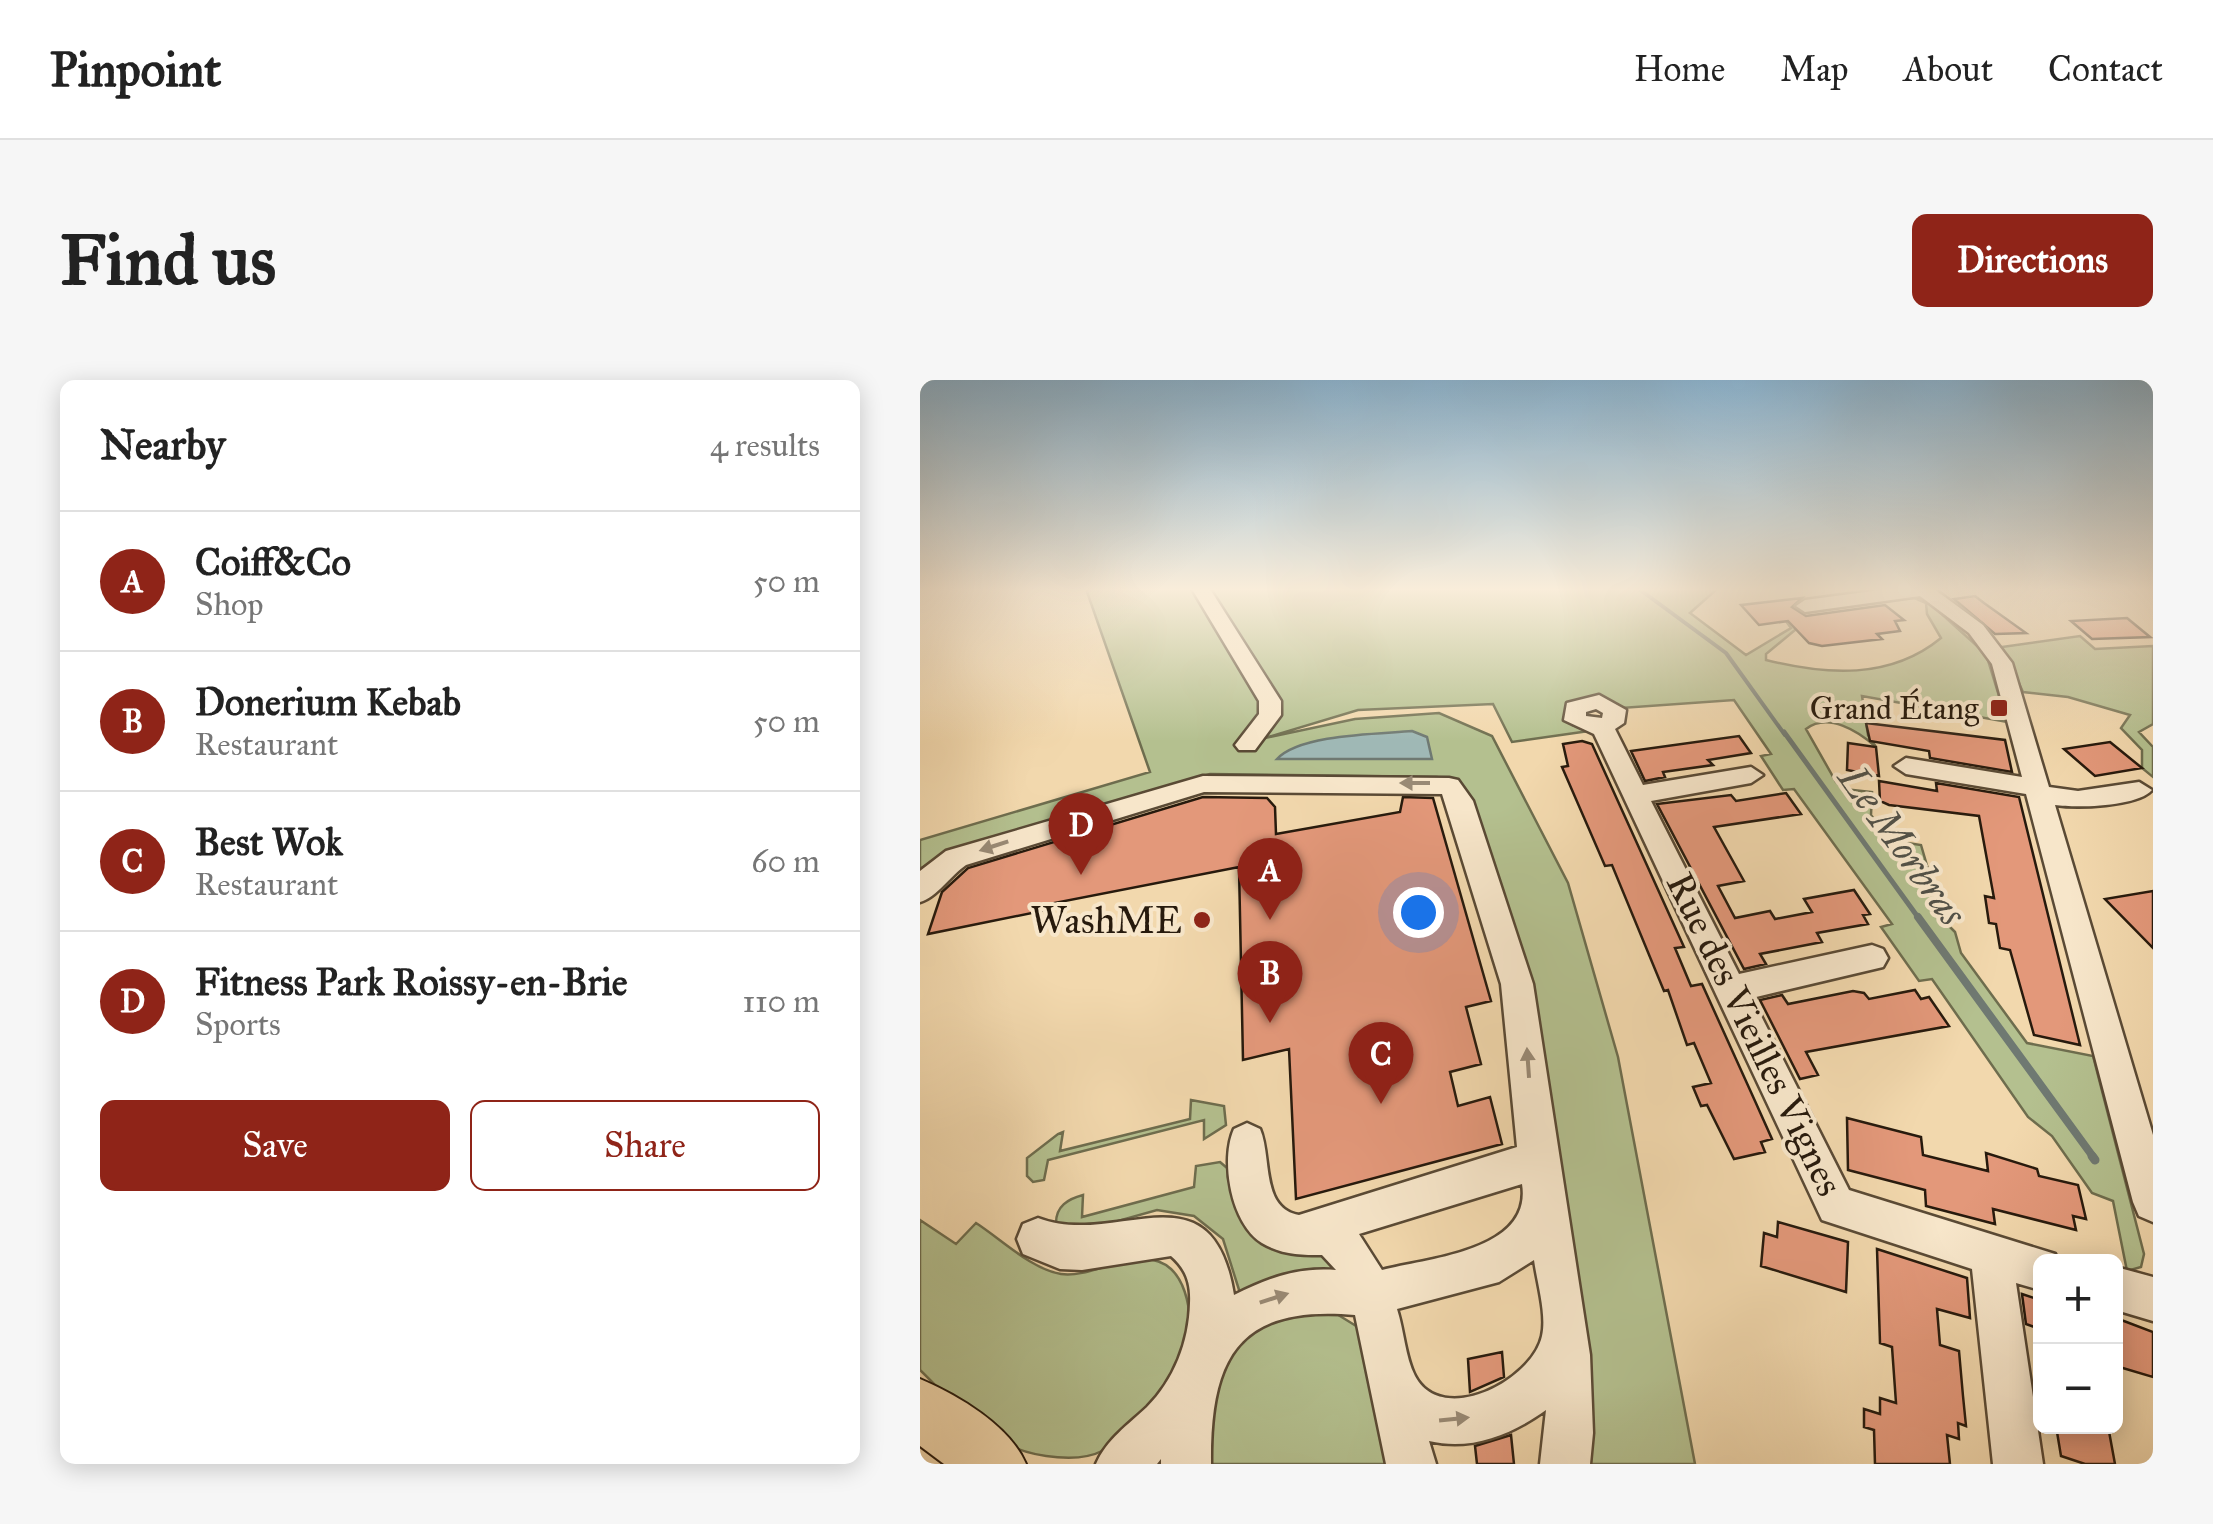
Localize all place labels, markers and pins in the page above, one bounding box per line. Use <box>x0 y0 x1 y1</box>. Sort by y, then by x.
place label: Grand Étang <box>1810 688 1980 728</box>
marker: Grand Étang <box>1988 697 2010 719</box>
pin: D <box>1048 792 1114 875</box>
pin: A <box>1238 838 1302 920</box>
place label: WashME <box>1030 897 1182 943</box>
marker: WashME <box>1191 909 1213 931</box>
pin: B <box>1238 940 1302 1023</box>
pin: C <box>1348 1022 1414 1104</box>

